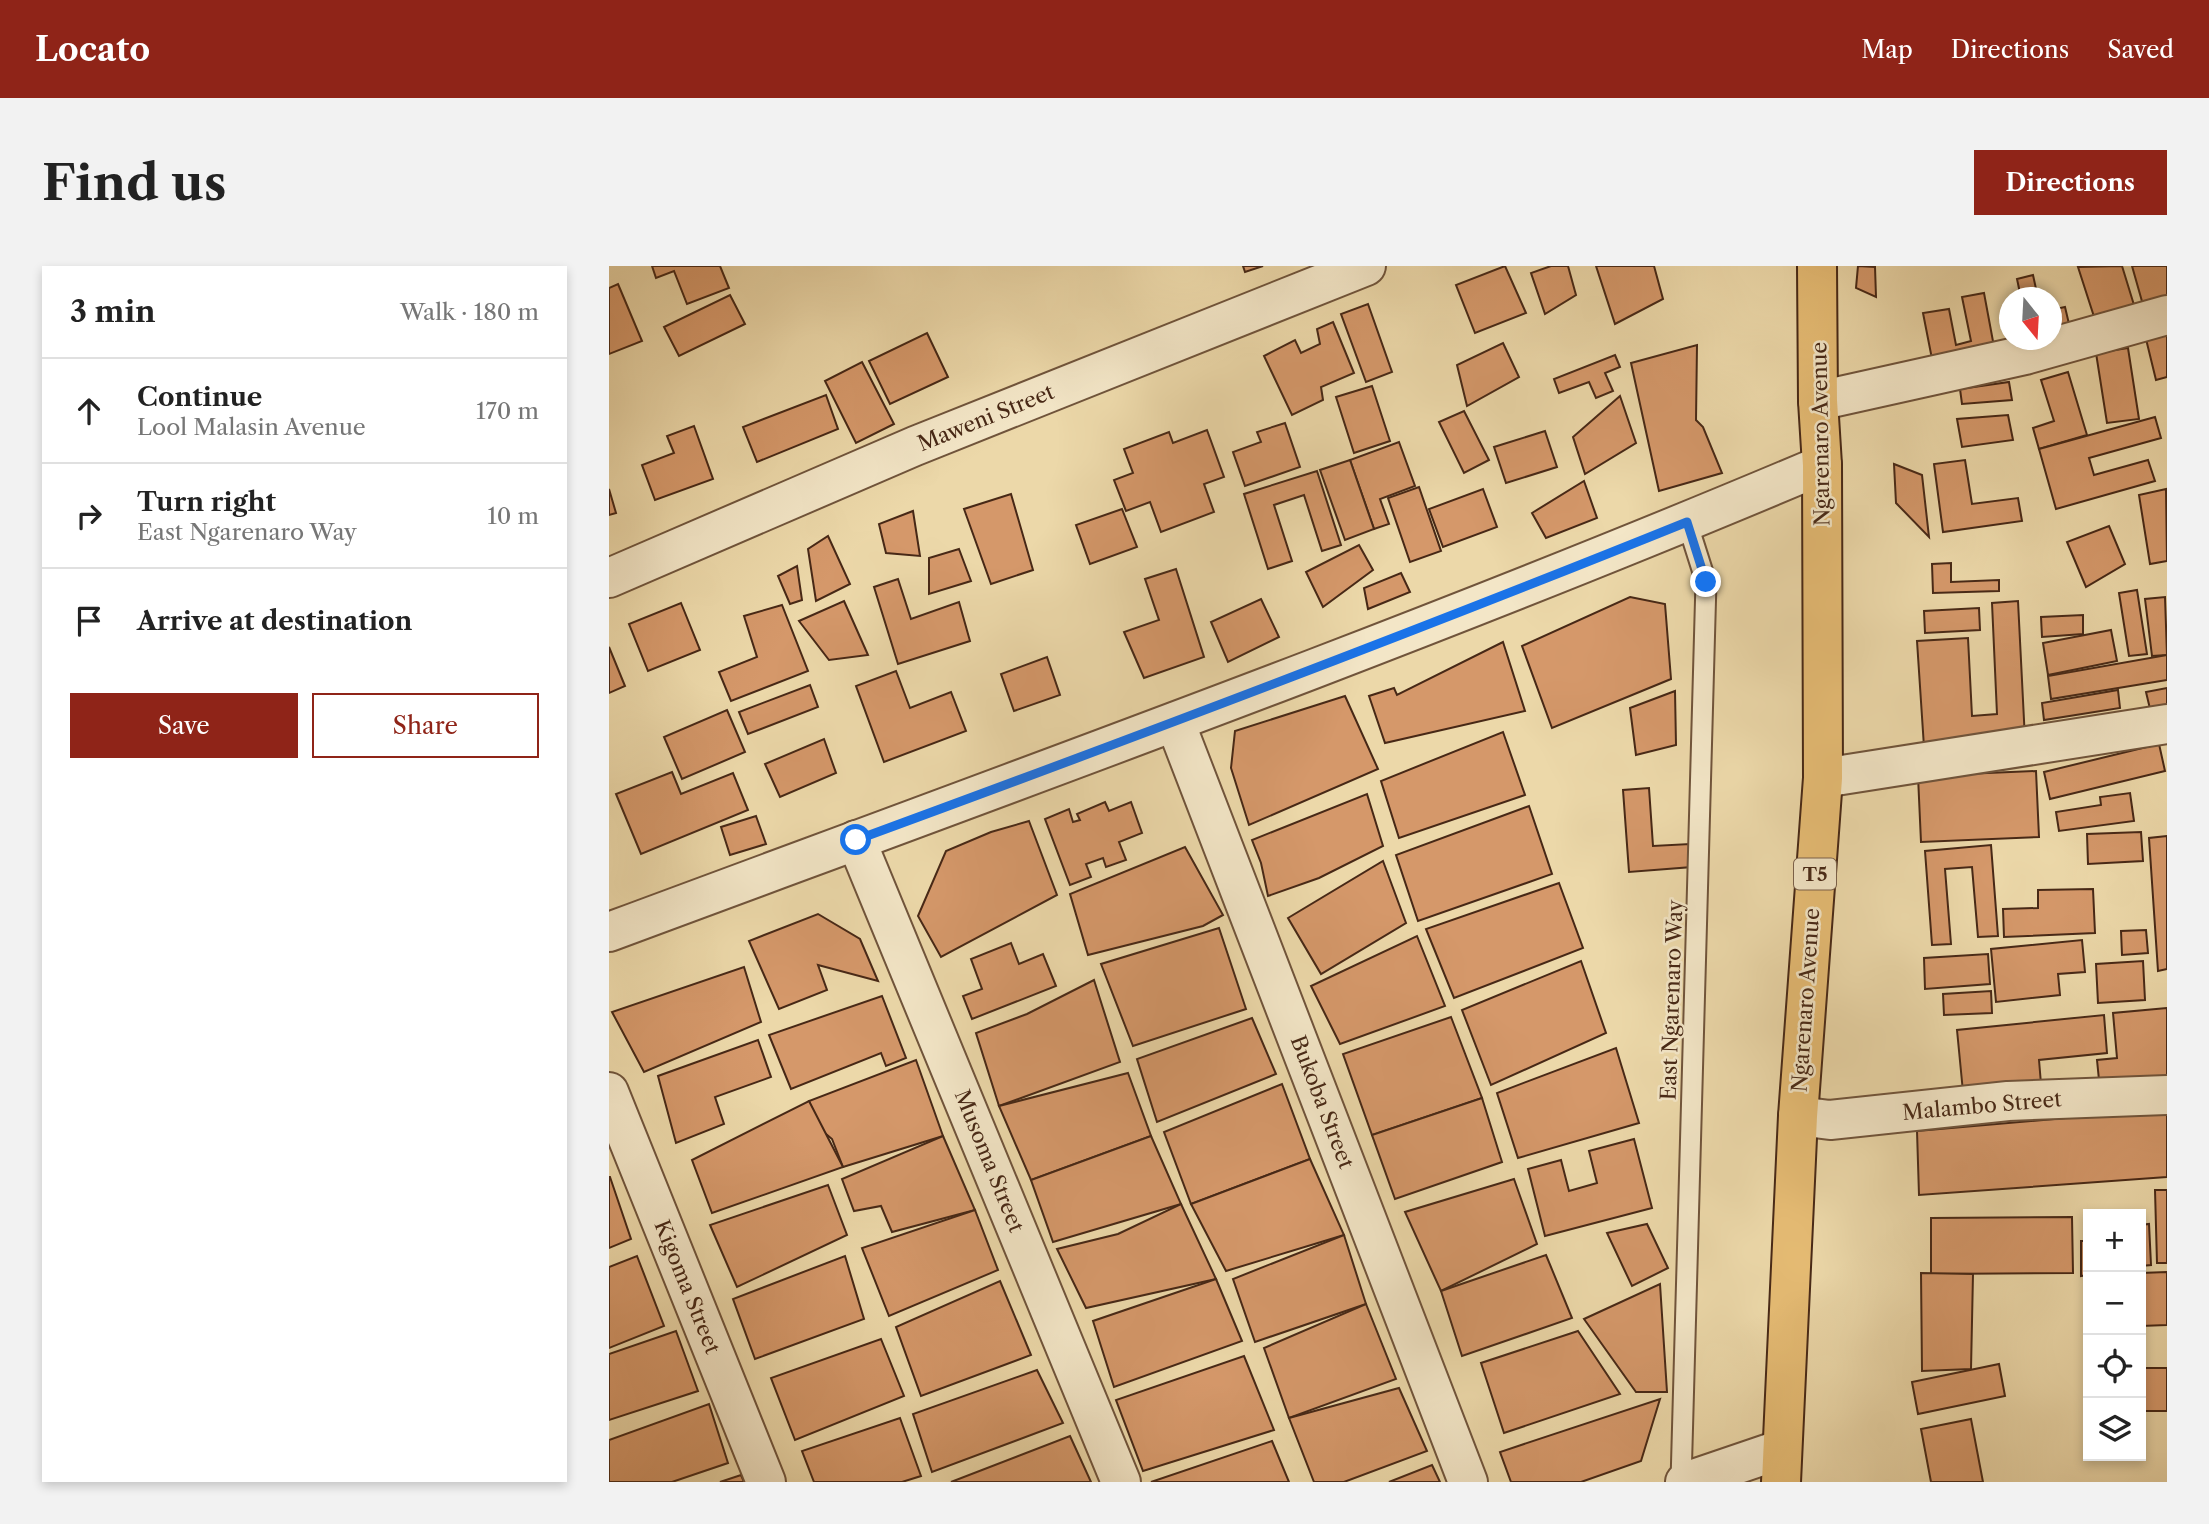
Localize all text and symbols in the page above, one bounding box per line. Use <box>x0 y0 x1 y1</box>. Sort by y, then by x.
text: Locato <box>35 29 150 70</box>
text: Map <box>1861 35 1913 64</box>
text: Directions <box>1951 35 2069 64</box>
text: Saved <box>2107 35 2174 64</box>
button: Directions <box>1974 150 2167 215</box>
text: Find us <box>42 152 226 213</box>
north arrow <box>1999 287 2062 350</box>
text: 3 min <box>70 293 156 330</box>
text: Walk · 180 m <box>400 298 539 326</box>
street label: Ngarenaro Avenue <box>1806 342 1835 526</box>
street label: Maweni Street <box>914 379 1058 456</box>
text: Continue <box>137 381 262 413</box>
icon: ahead <box>70 392 108 430</box>
text: 170 m <box>476 397 539 425</box>
text: Lool Malasin Avenue <box>137 413 366 441</box>
text: Turn right <box>137 486 276 518</box>
icon: right <box>70 497 108 535</box>
text: 10 m <box>487 502 539 530</box>
text: East Ngarenaro Way <box>137 518 357 546</box>
route end <box>1690 566 1721 597</box>
icon: arrive <box>70 602 108 640</box>
text: Arrive at destination <box>137 605 412 637</box>
button: Save <box>70 693 298 758</box>
button: Share <box>312 693 539 758</box>
route start <box>840 824 871 855</box>
road number: T5 <box>1794 859 1836 890</box>
street label: East Ngarenaro Way <box>1656 899 1688 1101</box>
street label: Ngarenaro Avenue <box>1787 907 1824 1093</box>
street label: Bukoba Street <box>1286 1032 1360 1172</box>
street label: Musoma Street <box>950 1086 1030 1236</box>
street label: Malambo Street <box>1901 1086 2063 1125</box>
map controls <box>2083 1209 2146 1461</box>
button: + <box>2083 1209 2146 1272</box>
street label: Kigoma Street <box>649 1216 726 1358</box>
button: − <box>2083 1272 2146 1335</box>
button: locate <box>2083 1335 2146 1398</box>
button: layers <box>2083 1398 2146 1461</box>

